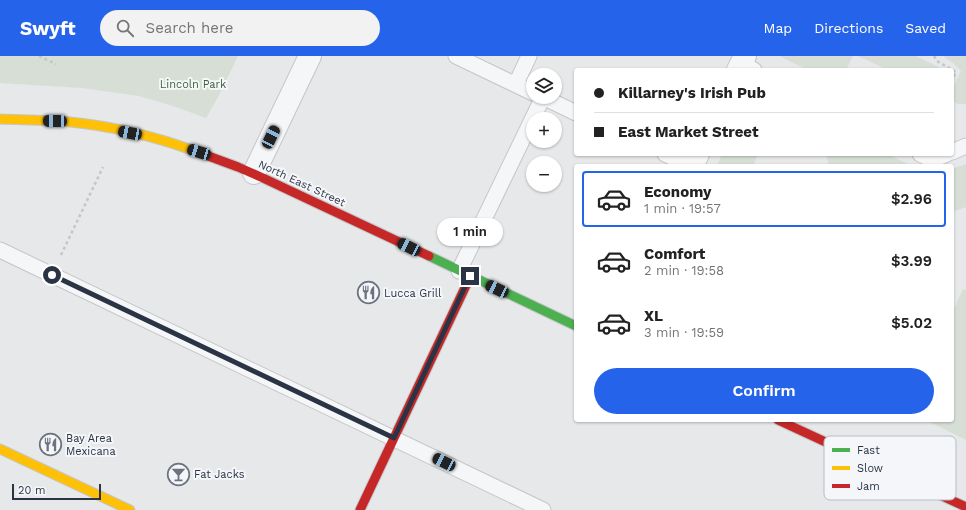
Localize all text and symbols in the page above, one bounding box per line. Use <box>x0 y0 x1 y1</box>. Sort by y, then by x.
search box <box>100 10 380 46</box>
text: Swyft <box>20 17 76 40</box>
icon: search <box>114 17 136 39</box>
text: Search here <box>146 19 234 37</box>
text: Map <box>764 20 792 36</box>
text: Directions <box>814 20 883 36</box>
text: Saved <box>905 20 946 36</box>
map controls <box>526 68 562 192</box>
button: layers <box>526 68 562 104</box>
park label: Lincoln Park <box>160 78 226 91</box>
text: Killarney's Irish Pub <box>618 84 766 102</box>
button: + <box>526 112 562 148</box>
car <box>43 115 67 127</box>
text: East Market Street <box>618 123 759 141</box>
car <box>260 124 282 150</box>
car <box>117 125 143 141</box>
car <box>186 143 212 161</box>
button: − <box>526 156 562 192</box>
street label: North East Street <box>256 158 348 209</box>
icon: car <box>596 181 632 217</box>
text: Economy <box>644 183 711 201</box>
text: $2.96 <box>891 190 932 208</box>
text: 1 min · 19:57 <box>644 201 721 216</box>
callout: 1 min <box>437 218 503 246</box>
text: 1 min <box>453 224 487 239</box>
car <box>396 236 422 258</box>
icon: car <box>596 243 632 279</box>
text: Comfort <box>644 245 705 263</box>
text: $3.99 <box>891 252 932 270</box>
text: 2 min · 19:58 <box>644 263 724 278</box>
route start <box>43 266 61 284</box>
route end <box>461 267 479 285</box>
car <box>484 278 510 300</box>
restaurant icon: Lucca Grill <box>356 280 382 306</box>
place label: Lucca Grill <box>384 287 442 300</box>
icon: car <box>596 305 632 341</box>
text: XL <box>644 307 663 325</box>
text: $5.02 <box>891 314 932 332</box>
text: 3 min · 19:59 <box>644 325 724 340</box>
button: Confirm <box>594 368 934 414</box>
restaurant icon: Bay Area Mexicana <box>38 431 64 457</box>
place label: Bay Area Mexicana <box>66 432 116 458</box>
legend <box>824 436 956 500</box>
text: Fast <box>857 444 880 457</box>
car <box>431 451 457 473</box>
bar icon: Fat Jacks <box>165 461 191 487</box>
text: Slow <box>857 462 883 475</box>
place label: Fat Jacks <box>194 468 245 481</box>
text: Jam <box>857 480 880 493</box>
scale bar <box>12 482 101 501</box>
text: 20 m <box>18 484 46 497</box>

